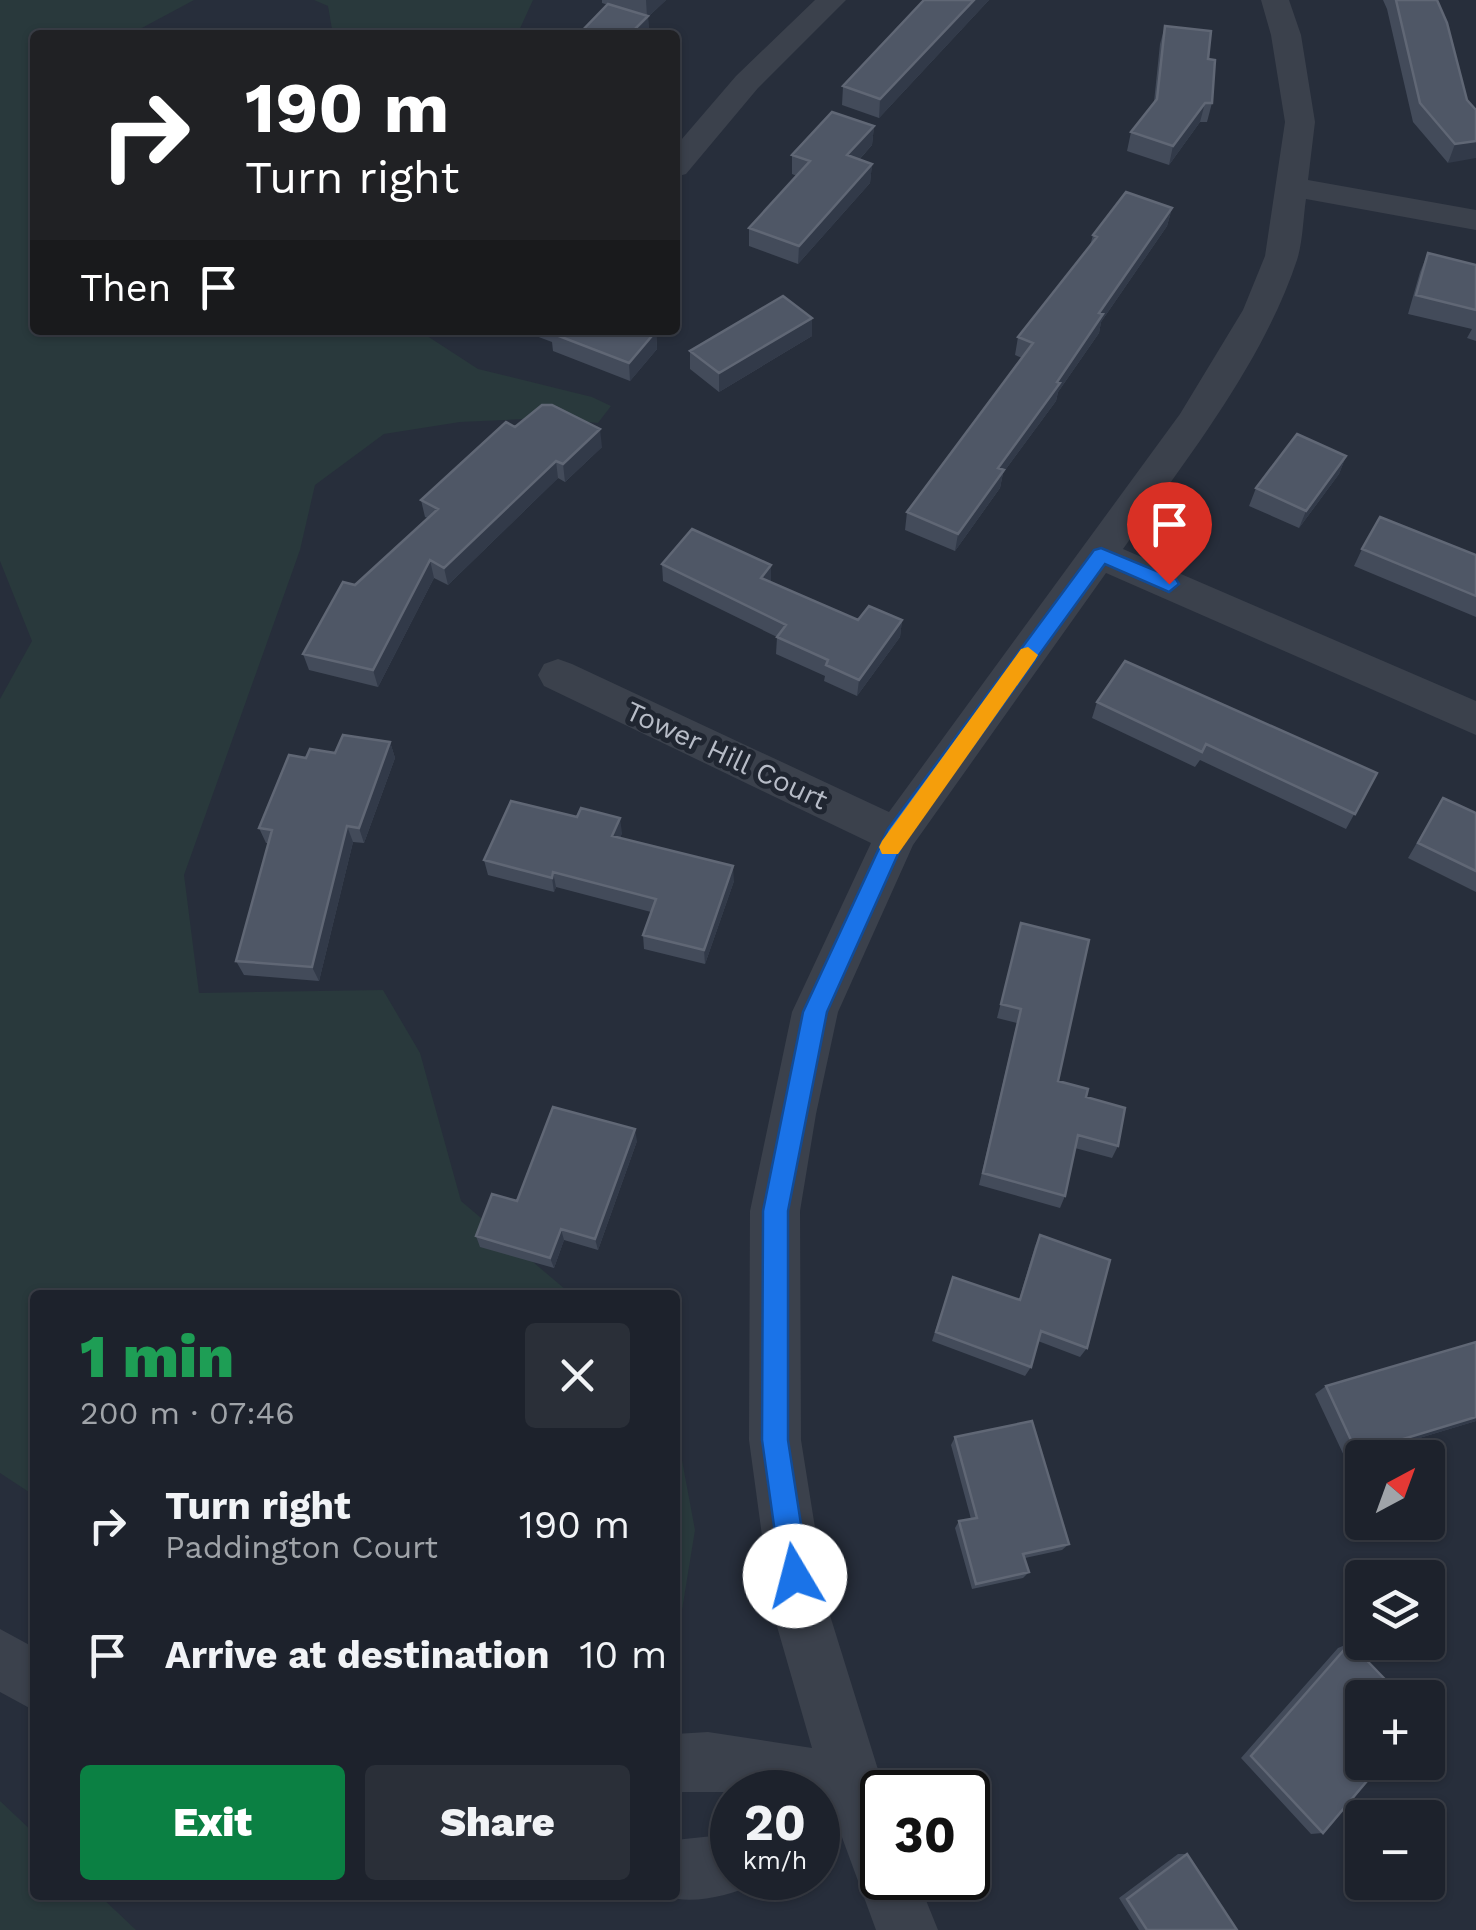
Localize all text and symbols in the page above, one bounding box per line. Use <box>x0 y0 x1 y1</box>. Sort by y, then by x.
text: 190 m <box>245 67 449 149</box>
icon: right <box>80 70 210 200</box>
text: Turn right <box>245 151 459 204</box>
icon: arrive <box>191 260 246 315</box>
text: Then <box>80 266 171 310</box>
pin <box>1127 482 1212 585</box>
icon: arrive <box>1142 497 1197 552</box>
street label: Tower Hill Court <box>621 694 833 817</box>
text: 1 min <box>80 1321 234 1392</box>
button: close <box>525 1323 630 1428</box>
text: 200 m · 07:46 <box>80 1394 295 1432</box>
north arrow <box>1345 1440 1445 1540</box>
map controls <box>1345 1440 1445 1900</box>
text: Turn right <box>165 1484 351 1528</box>
icon: right <box>80 1498 135 1553</box>
text: 190 m <box>519 1503 630 1547</box>
position arrow <box>743 1524 847 1628</box>
text: Paddington Court <box>165 1528 438 1566</box>
button: layers <box>1345 1560 1445 1660</box>
icon: arrive <box>80 1628 135 1683</box>
text: Arrive at destination <box>165 1633 550 1677</box>
text: 10 m <box>580 1633 667 1677</box>
button: + <box>1345 1680 1445 1780</box>
button: Exit <box>80 1765 345 1880</box>
button: Share <box>365 1765 630 1880</box>
speed limit sign: 30 <box>860 1770 990 1900</box>
text: 20 <box>744 1793 806 1852</box>
button: − <box>1345 1800 1445 1900</box>
text: km/h <box>743 1846 807 1875</box>

